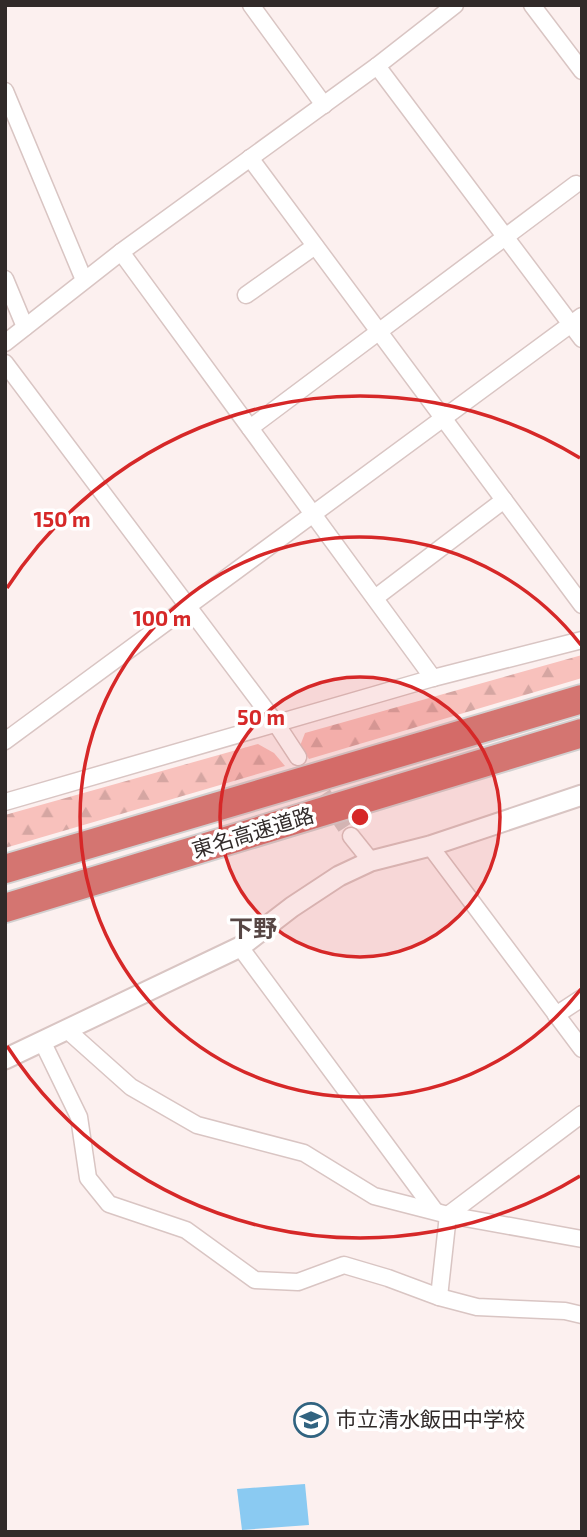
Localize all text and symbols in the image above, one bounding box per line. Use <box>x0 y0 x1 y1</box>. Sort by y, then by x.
text: 150 m <box>34 506 90 531</box>
text: 100 m <box>133 605 191 630</box>
text: 50 m <box>237 704 285 729</box>
street label: 東名高速道路 <box>189 801 316 862</box>
centre of rings <box>348 805 372 829</box>
district label: 下野 <box>229 913 277 942</box>
school or university icon: 市立清水飯田中学校 <box>292 1401 330 1439</box>
place label: 市立清水飯田中学校 <box>336 1406 525 1431</box>

